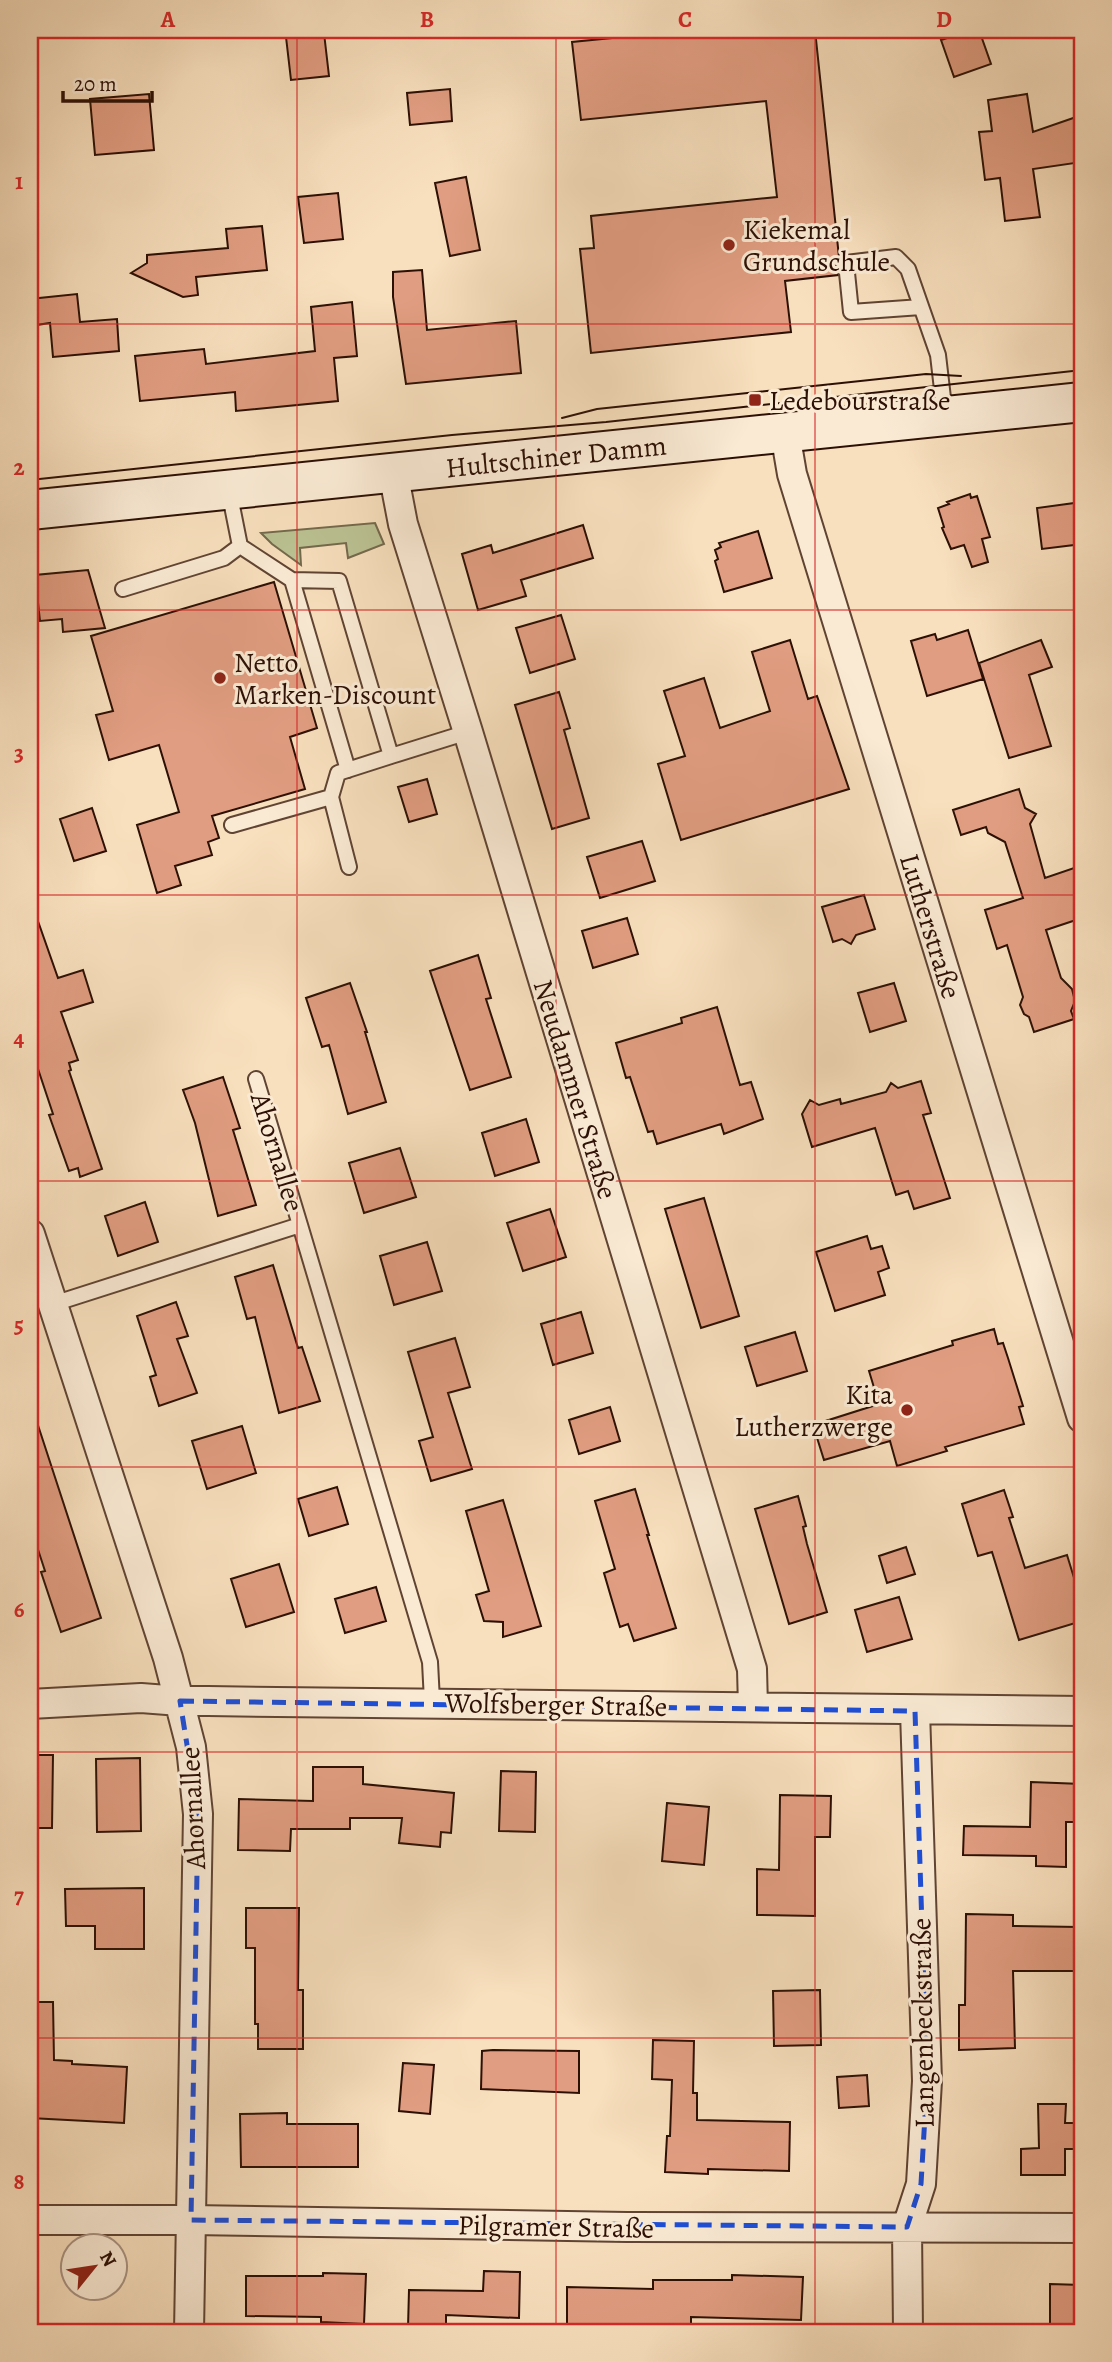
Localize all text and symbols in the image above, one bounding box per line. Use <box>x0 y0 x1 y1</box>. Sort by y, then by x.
text: A <box>160 4 176 35</box>
text: B <box>420 4 434 35</box>
text: C <box>678 4 692 35</box>
text: D <box>936 4 952 35</box>
scale bar <box>63 60 152 104</box>
text: 20 m <box>74 70 117 98</box>
text: 1 <box>15 166 23 197</box>
place label: Kiekemal Grundschule <box>743 211 890 281</box>
marker: Kiekemal Grundschule <box>721 237 737 253</box>
place label: Ledebourstraße <box>769 382 950 420</box>
marker: Ledebourstraße <box>747 392 763 408</box>
street label: Hultschiner Damm <box>444 427 668 487</box>
text: 2 <box>13 452 25 483</box>
place label: Netto Marken-Discount <box>234 644 436 714</box>
marker: Netto Marken-Discount <box>212 670 228 686</box>
text: 3 <box>14 738 24 769</box>
street label: Lutherstraße <box>890 849 970 1004</box>
street label: Neudammer Straße <box>524 975 626 1204</box>
text: 4 <box>14 1023 25 1054</box>
street label: Ahornallee <box>241 1087 313 1216</box>
text: 5 <box>14 1309 24 1340</box>
place label: Kita Lutherzwerge <box>734 1376 893 1446</box>
marker: Kita Lutherzwerge <box>899 1402 915 1418</box>
text: 6 <box>14 1594 25 1625</box>
street label: Wolfsberger Straße <box>444 1684 667 1726</box>
street label: Ahornallee <box>171 1746 215 1871</box>
text: 7 <box>14 1880 24 1911</box>
street label: Langenbeckstraße <box>902 1918 944 2128</box>
text: 8 <box>13 2166 25 2197</box>
street label: Pilgramer Straße <box>458 2206 654 2248</box>
north arrow <box>60 2232 130 2302</box>
text: N <box>93 2247 123 2272</box>

